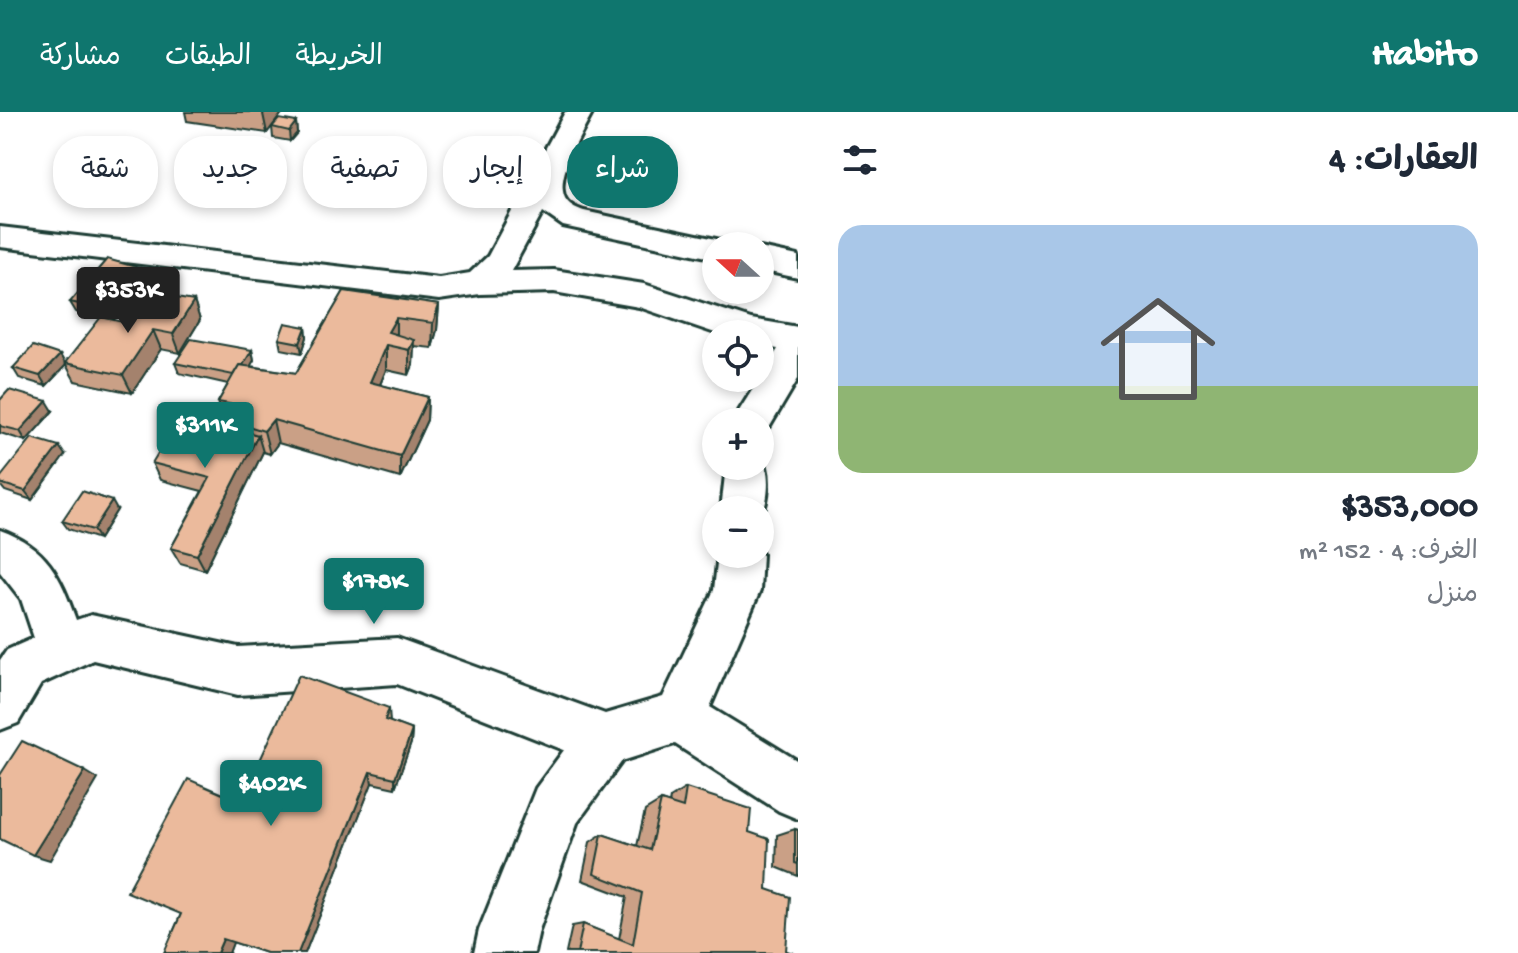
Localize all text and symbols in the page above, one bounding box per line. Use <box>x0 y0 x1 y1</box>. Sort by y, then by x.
text: Habito <box>1372 34 1478 78</box>
text: مشاركة <box>40 42 121 75</box>
text: الطبقات <box>165 42 251 75</box>
text: الخريطة <box>295 42 383 75</box>
chip: شقة <box>53 136 158 208</box>
chip: جديد <box>174 136 287 208</box>
chip: تصفية <box>303 136 427 208</box>
chip: إيجار <box>443 136 551 208</box>
chip: شراء <box>567 136 678 208</box>
icon: filters <box>838 138 882 182</box>
text: العقارات: 4 <box>1329 143 1478 183</box>
north arrow <box>702 232 774 304</box>
map controls <box>702 232 774 568</box>
pin: $353K <box>72 267 184 335</box>
text: $353K <box>95 277 161 308</box>
icon: home <box>1086 277 1230 421</box>
button: locate <box>702 320 774 392</box>
pin: $311K <box>149 402 261 470</box>
button: + <box>702 408 774 480</box>
text: $311K <box>175 412 235 443</box>
text: $353,000 <box>1341 489 1478 529</box>
button: − <box>702 496 774 568</box>
text: الغرف: 4 · 152 m² <box>1299 538 1478 569</box>
pin: $178K <box>318 558 430 626</box>
text: $178K <box>342 568 406 599</box>
text: منزل <box>1427 581 1478 612</box>
pin: $402K <box>215 760 327 828</box>
text: $402K <box>238 770 304 801</box>

